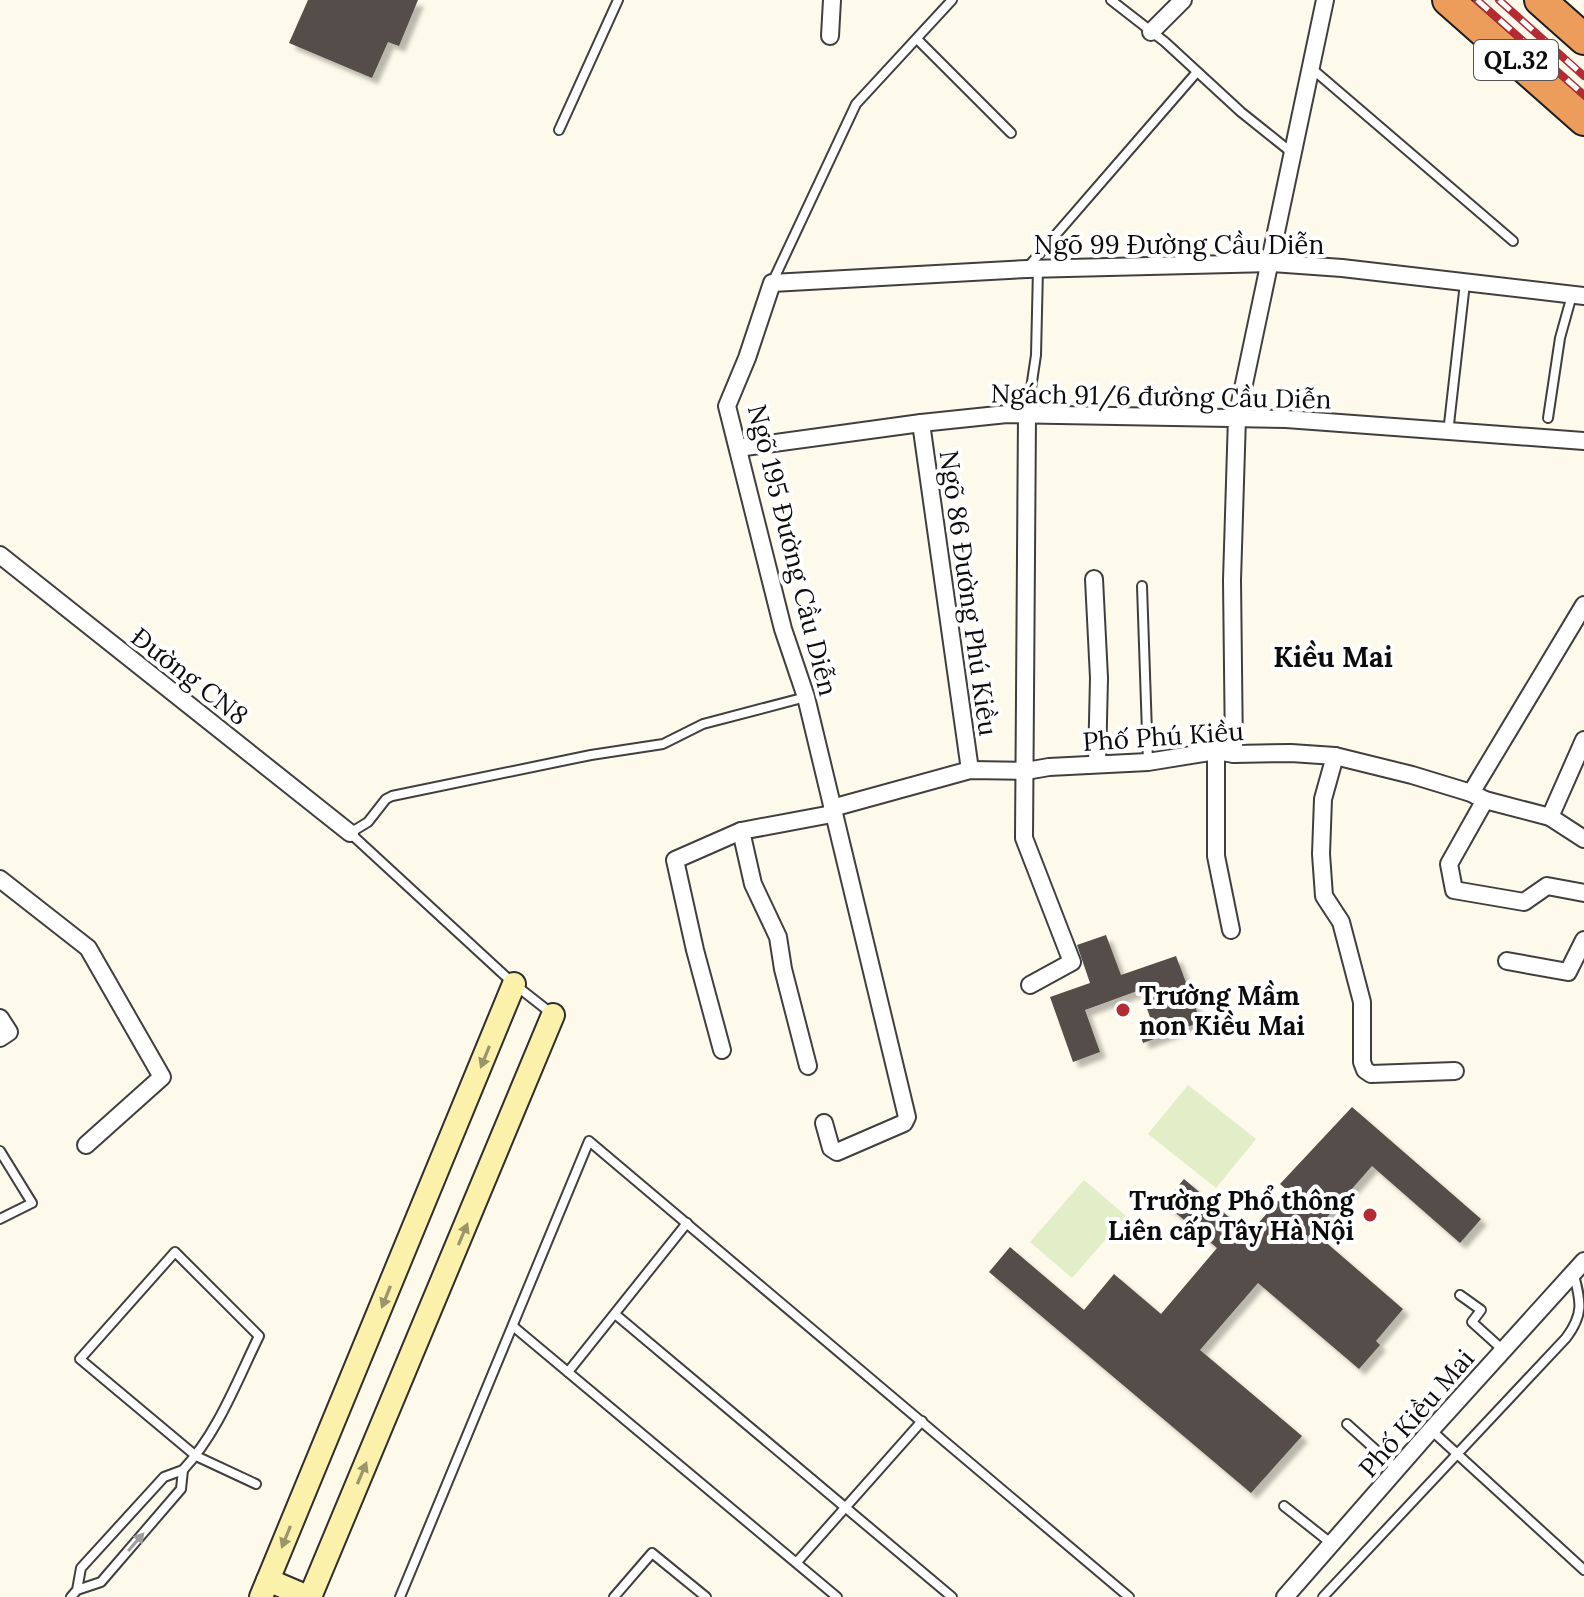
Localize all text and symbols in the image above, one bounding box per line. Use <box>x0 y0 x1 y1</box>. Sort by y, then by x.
road number: QL.32 <box>1474 40 1558 80</box>
street label: Ngõ 99 Đường Cầu Diễn <box>1034 228 1324 261</box>
street label: Ngách 91/6 đường Cầu Diễn <box>990 377 1332 416</box>
street label: Ngõ 195 Đường Cầu Diễn <box>741 401 845 699</box>
street label: Ngõ 86 Đường Phú Kiều <box>933 448 1005 738</box>
street label: Đường CN8 <box>125 620 255 732</box>
district label: Kiều Mai <box>1273 639 1393 675</box>
street label: Phố Phú Kiều <box>1081 714 1245 758</box>
place label: Trường Mầm non Kiều Mai <box>1139 979 1305 1042</box>
marker: Trường Mầm non Kiều Mai <box>1114 1001 1132 1019</box>
one-way arrow <box>478 1045 491 1069</box>
place label: Trường Phổ thông Liên cấp Tây Hà Nội <box>1108 1184 1356 1247</box>
marker: Trường Phổ thông Liên cấp Tây Hà Nội <box>1361 1206 1379 1224</box>
one-way arrow <box>456 1222 469 1246</box>
one-way arrow <box>379 1285 392 1309</box>
street label: Phố Kiều Mai <box>1351 1342 1481 1484</box>
one-way arrow <box>356 1461 369 1485</box>
one-way arrow <box>280 1525 293 1549</box>
one-way arrow <box>127 1533 144 1553</box>

